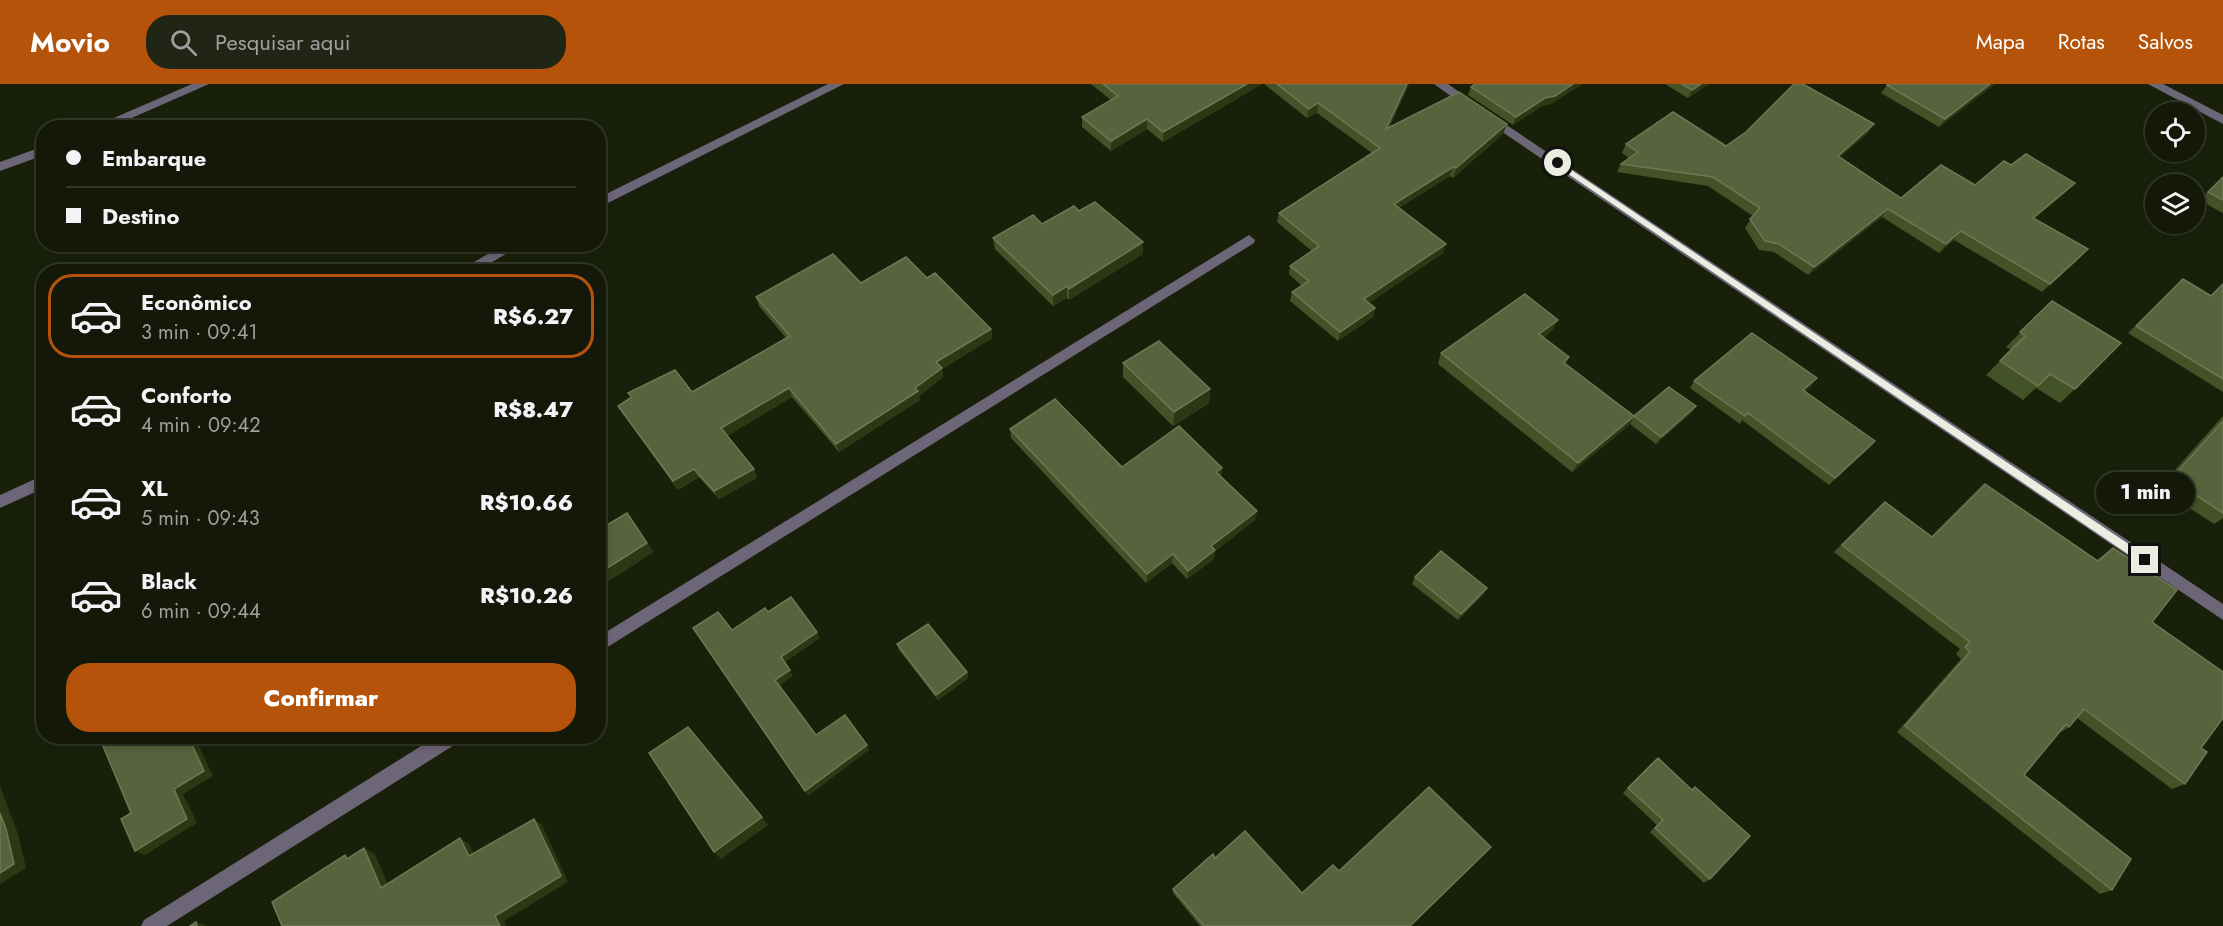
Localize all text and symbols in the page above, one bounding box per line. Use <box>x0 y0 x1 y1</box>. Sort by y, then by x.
search box <box>146 15 566 69</box>
text: Movio <box>30 22 110 63</box>
icon: search <box>167 26 200 59</box>
text: Pesquisar aqui <box>215 26 350 58</box>
text: Mapa <box>1976 27 2025 57</box>
text: Rotas <box>2058 27 2105 57</box>
text: Salvos <box>2138 27 2193 57</box>
map controls <box>2145 102 2205 234</box>
button: locate <box>2145 102 2205 162</box>
text: Embarque <box>102 142 206 174</box>
route start <box>1544 149 1571 176</box>
button: layers <box>2145 174 2205 234</box>
text: Destino <box>102 200 179 232</box>
text: Econômico <box>141 286 252 318</box>
icon: car <box>69 289 123 343</box>
text: R$6.27 <box>493 300 573 332</box>
text: 3 min · 09:41 <box>141 318 257 347</box>
text: Conforto <box>141 379 232 411</box>
icon: car <box>69 382 123 436</box>
text: R$8.47 <box>493 393 573 425</box>
text: 4 min · 09:42 <box>141 411 261 440</box>
text: XL <box>141 472 168 504</box>
callout: 1 min <box>2096 473 2194 515</box>
icon: car <box>69 475 123 529</box>
text: 1 min <box>2120 478 2171 507</box>
text: R$10.66 <box>480 486 573 518</box>
text: 5 min · 09:43 <box>141 504 260 533</box>
route end <box>2131 546 2158 573</box>
text: Black <box>141 565 197 597</box>
icon: car <box>69 568 123 622</box>
text: R$10.26 <box>480 579 573 611</box>
text: 6 min · 09:44 <box>141 597 261 626</box>
button: Confirmar <box>66 663 576 732</box>

